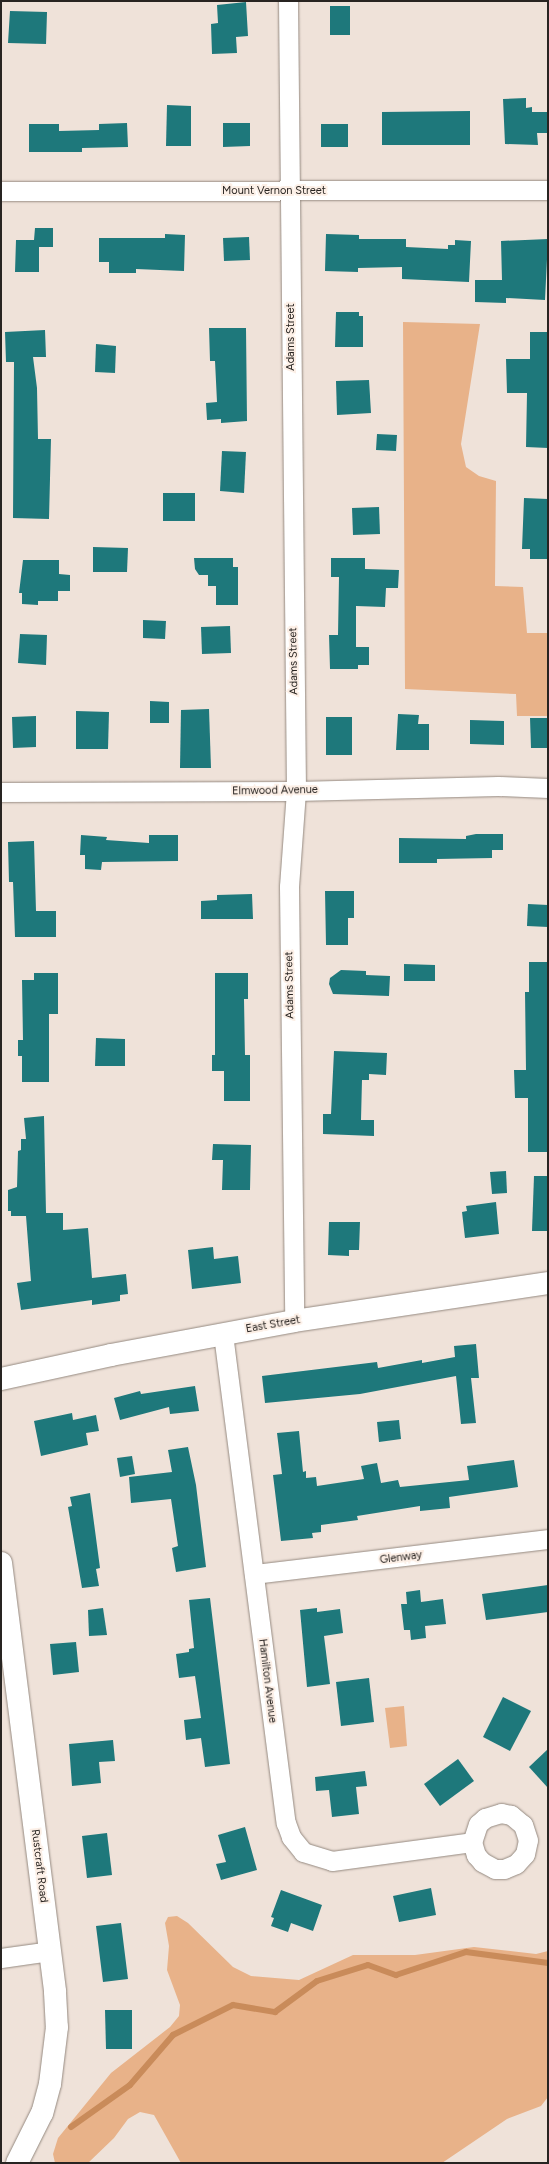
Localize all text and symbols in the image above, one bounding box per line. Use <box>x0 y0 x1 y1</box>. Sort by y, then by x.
street label: Mount Vernon Street <box>222 184 326 198</box>
street label: Adams Street <box>284 303 298 371</box>
street label: Adams Street <box>287 627 301 695</box>
street label: Elmwood Avenue <box>232 784 318 798</box>
street label: Adams Street <box>283 951 297 1019</box>
street label: East Street <box>245 1314 301 1336</box>
street label: Glenway <box>379 1549 423 1567</box>
street label: Hamilton Avenue <box>255 1638 279 1724</box>
street label: Rustcraft Road <box>28 1829 50 1903</box>

